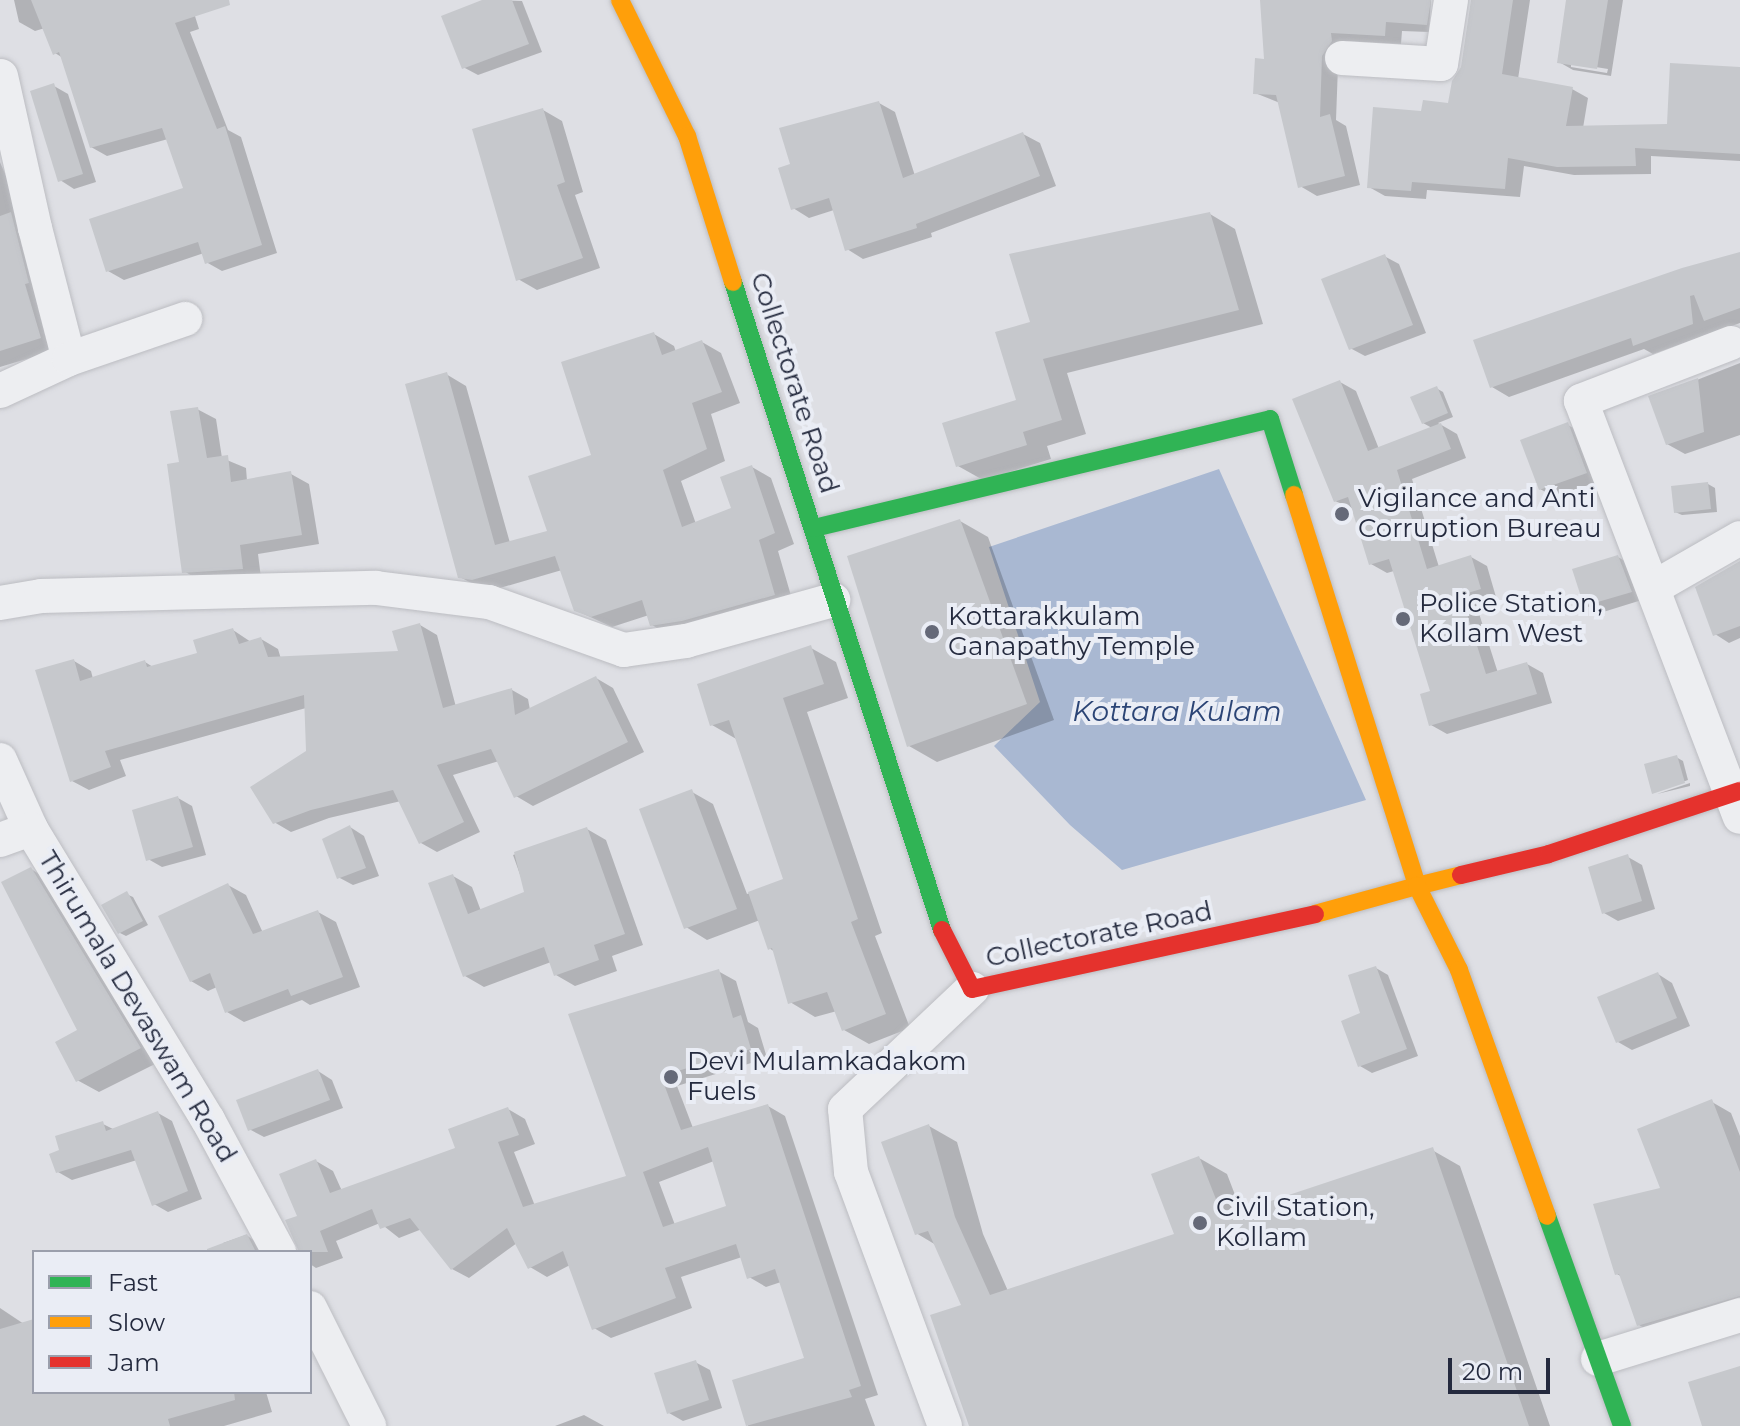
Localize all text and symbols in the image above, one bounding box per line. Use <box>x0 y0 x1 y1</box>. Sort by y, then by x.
street label: Collectorate Road <box>744 269 844 497</box>
place label: Vigilance and Anti Corruption Bureau <box>1358 483 1601 544</box>
marker: Vigilance and Anti Corruption Bureau <box>1333 505 1351 523</box>
place label: Police Station, Kollam West <box>1419 588 1603 650</box>
place label: Kottarakkulam Ganapathy Temple <box>948 601 1195 662</box>
marker: Police Station, Kollam West <box>1394 610 1412 628</box>
marker: Kottarakkulam Ganapathy Temple <box>923 623 941 641</box>
water label: Kottara Kulam <box>1072 694 1282 728</box>
street label: Thirumala Devaswam Road <box>31 846 243 1168</box>
street label: Collectorate Road <box>983 896 1215 974</box>
place label: Devi Mulamkadakom Fuels <box>687 1046 967 1108</box>
marker: Devi Mulamkadakom Fuels <box>662 1068 680 1086</box>
place label: Civil Station, Kollam <box>1216 1192 1375 1254</box>
marker: Civil Station, Kollam <box>1191 1214 1209 1232</box>
legend <box>32 1250 312 1394</box>
text: Fast <box>108 1268 158 1297</box>
text: Slow <box>108 1308 165 1337</box>
scale bar <box>1452 1342 1554 1392</box>
text: Jam <box>108 1348 160 1377</box>
text: 20 m <box>1462 1357 1523 1386</box>

